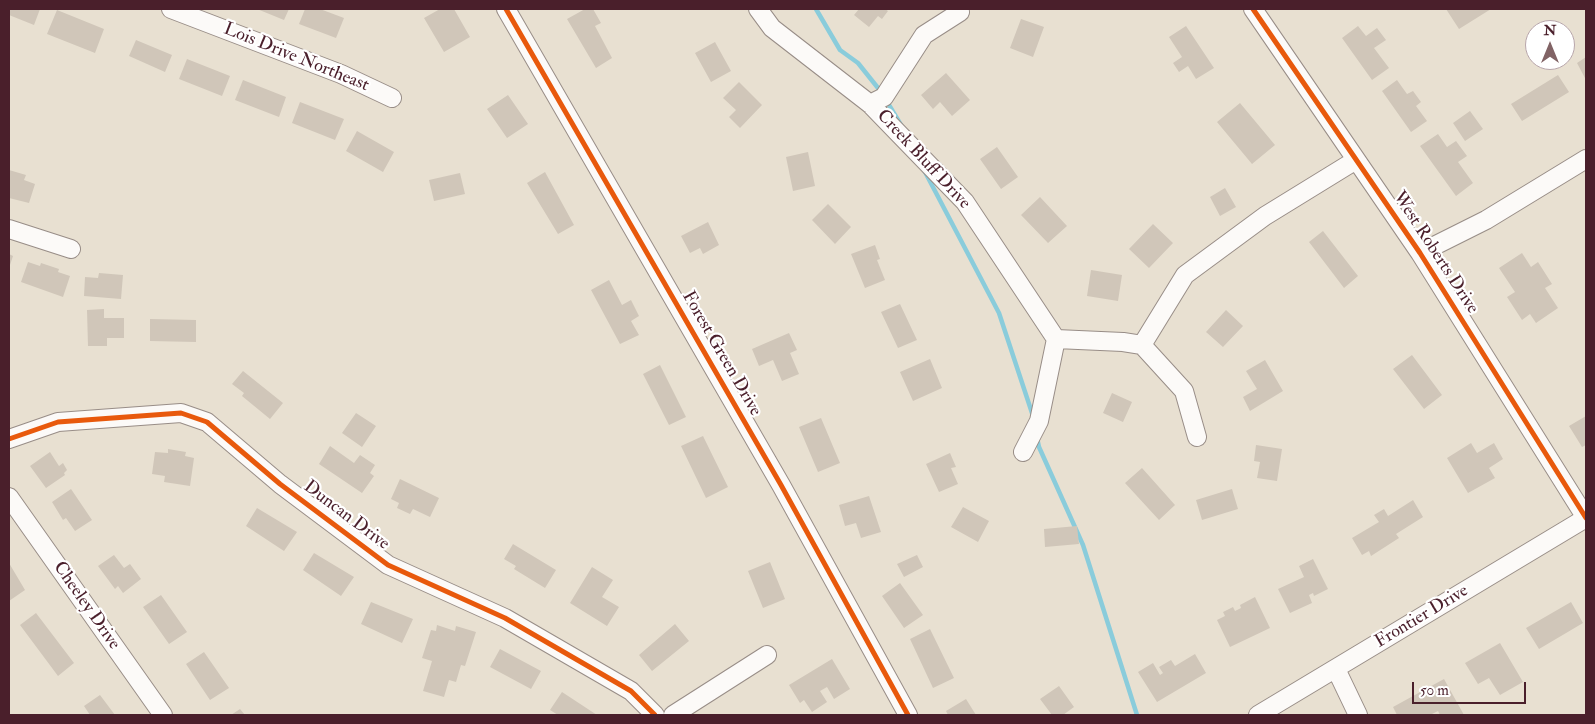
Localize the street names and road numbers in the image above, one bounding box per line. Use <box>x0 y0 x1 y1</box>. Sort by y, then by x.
street label: Lois Drive Northeast <box>220 19 372 97</box>
street label: Creek Bluff Drive <box>871 106 975 214</box>
street label: West Roberts Drive <box>1387 188 1483 318</box>
street label: Forest Green Drive <box>676 288 766 420</box>
street label: Duncan Drive <box>299 477 393 555</box>
street label: Cheeley Drive <box>48 558 124 654</box>
street label: Frontier Drive <box>1371 581 1473 653</box>

